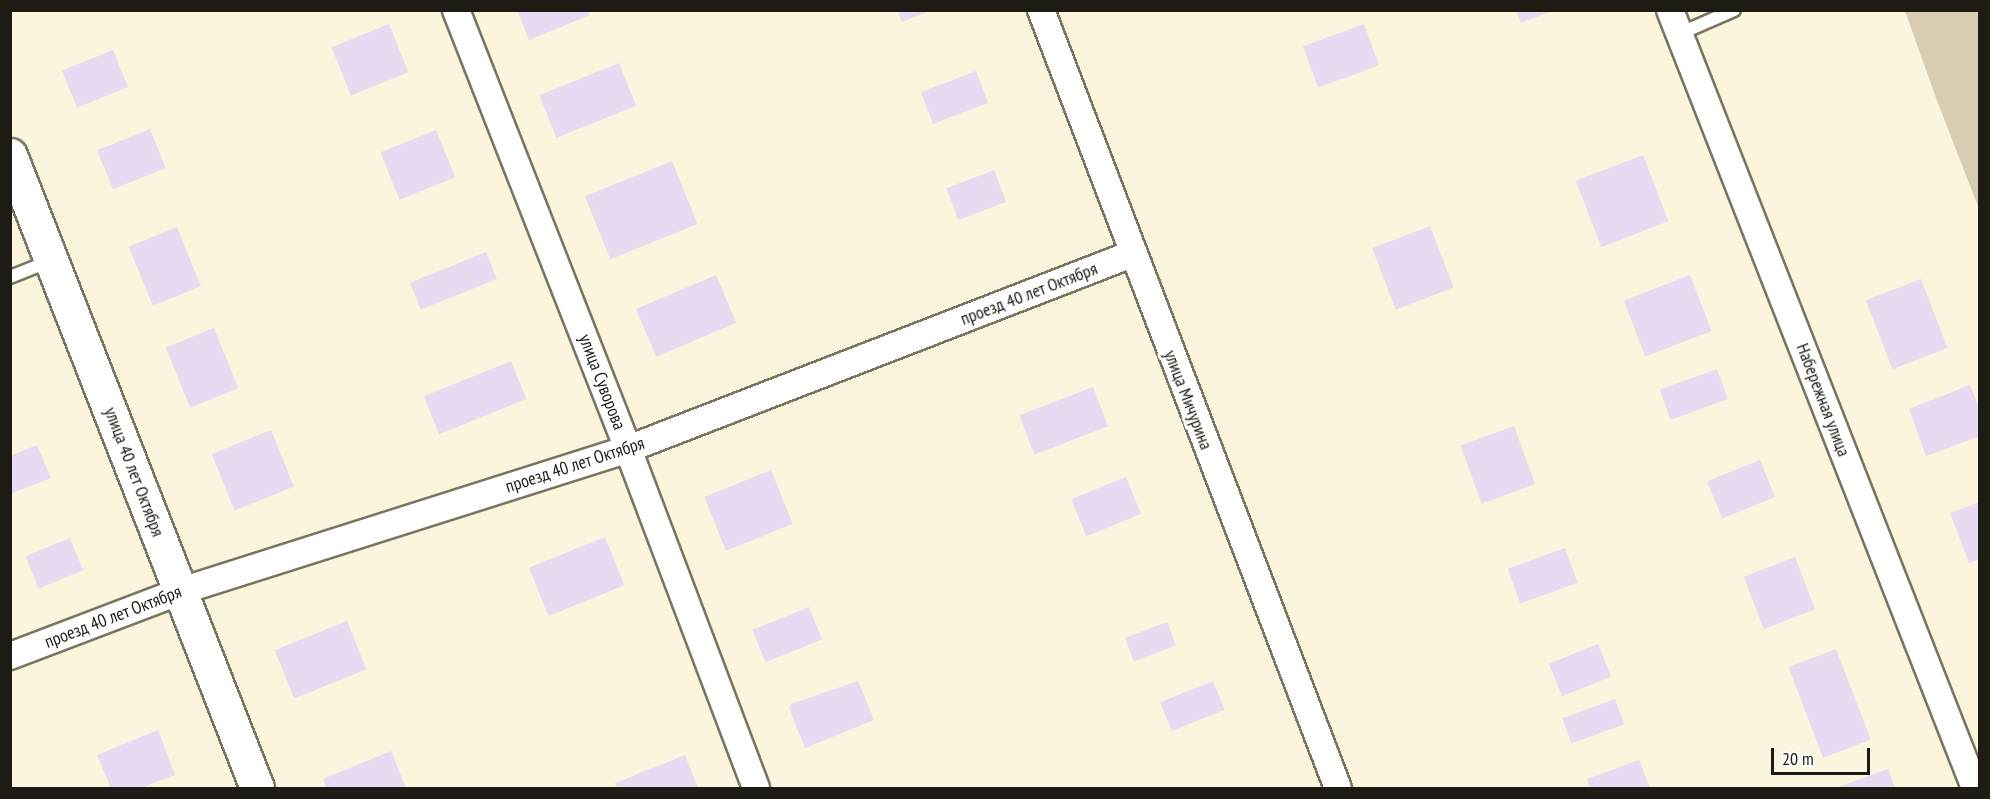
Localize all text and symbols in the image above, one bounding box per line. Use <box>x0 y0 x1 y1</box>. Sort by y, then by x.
street label: проезд 40 лет Октября <box>957 258 1101 330</box>
street label: улица Суворова <box>574 331 630 433</box>
street label: Набережная улица <box>1791 340 1855 460</box>
street label: улица Мичурина <box>1159 347 1217 453</box>
street label: улица 40 лет Октября <box>99 404 169 540</box>
street label: проезд 40 лет Октября <box>503 432 647 498</box>
street label: проезд 40 лет Октября <box>41 581 185 653</box>
scale bar <box>1774 736 1873 774</box>
text: 20 m <box>1782 747 1814 770</box>

